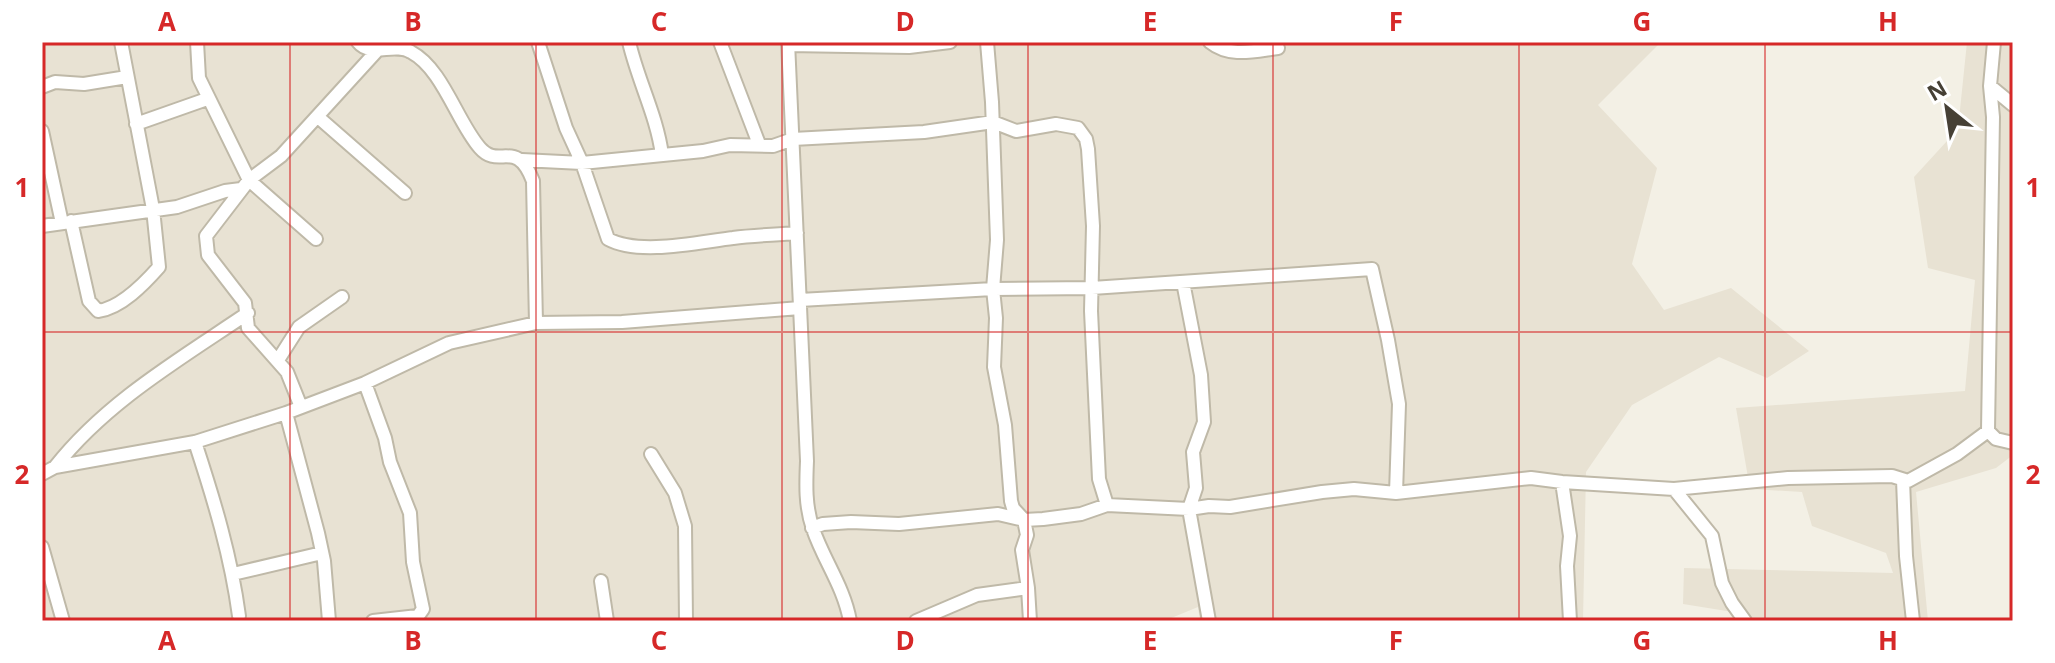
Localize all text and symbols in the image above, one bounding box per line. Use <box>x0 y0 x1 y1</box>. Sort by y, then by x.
text: A <box>158 3 176 39</box>
text: B <box>404 3 422 39</box>
text: C <box>651 3 667 39</box>
text: D <box>895 3 915 39</box>
text: E <box>1143 3 1157 39</box>
text: F <box>1389 3 1403 39</box>
text: G <box>1633 3 1651 39</box>
text: H <box>1878 3 1898 39</box>
north arrow <box>1907 68 1987 148</box>
text: N <box>1921 72 1952 107</box>
text: 1 <box>15 169 29 205</box>
text: 1 <box>2026 169 2040 205</box>
text: 2 <box>15 456 30 492</box>
text: 2 <box>2026 456 2041 492</box>
text: A <box>158 622 176 658</box>
text: B <box>404 622 422 658</box>
text: C <box>651 622 667 658</box>
text: D <box>895 622 915 658</box>
text: E <box>1143 622 1157 658</box>
text: F <box>1389 622 1403 658</box>
text: G <box>1633 622 1651 658</box>
text: H <box>1878 622 1898 658</box>

